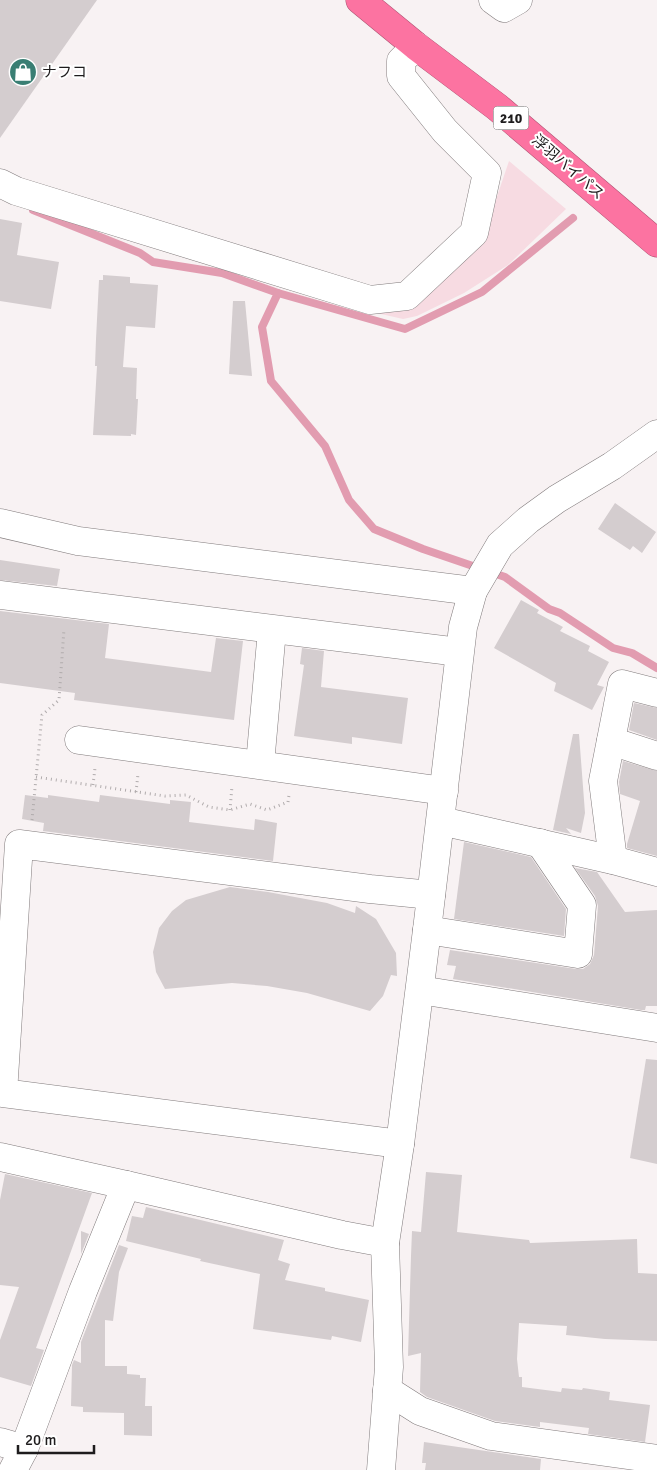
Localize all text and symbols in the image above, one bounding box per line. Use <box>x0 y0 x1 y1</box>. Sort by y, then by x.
shop icon: ナフコ <box>8 57 38 87</box>
place label: ナフコ <box>42 63 87 81</box>
road number: 210 <box>494 106 528 130</box>
street label: 浮羽バイパス <box>528 131 608 203</box>
scale bar <box>18 1422 94 1454</box>
text: 20 m <box>25 1431 56 1449</box>

